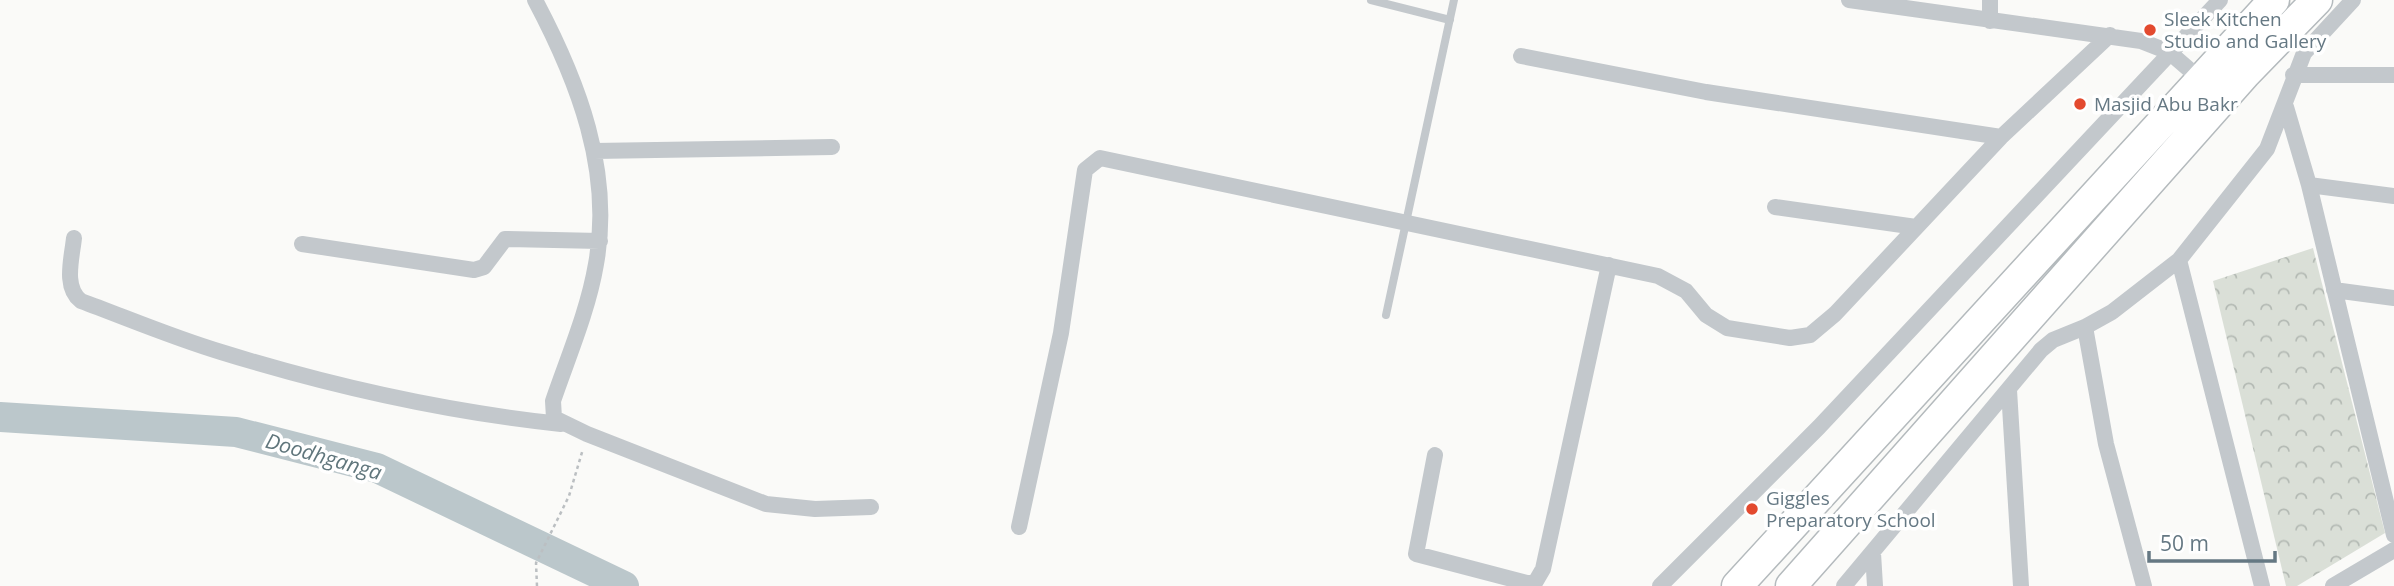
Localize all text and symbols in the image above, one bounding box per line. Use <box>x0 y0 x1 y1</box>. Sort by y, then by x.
place label: Sleek Kitchen Studio and Gallery <box>2164 6 2327 54</box>
marker: Sleek Kitchen Studio and Gallery <box>2142 22 2158 38</box>
place label: Masjid Abu Bakr <box>2094 91 2238 117</box>
marker: Masjid Abu Bakr <box>2072 96 2088 112</box>
water label: Doodhganga <box>263 426 385 486</box>
place label: Giggles Preparatory School <box>1766 485 1936 533</box>
marker: Giggles Preparatory School <box>1744 501 1760 517</box>
scale bar <box>2149 520 2275 564</box>
text: 50 m <box>2160 529 2209 557</box>

